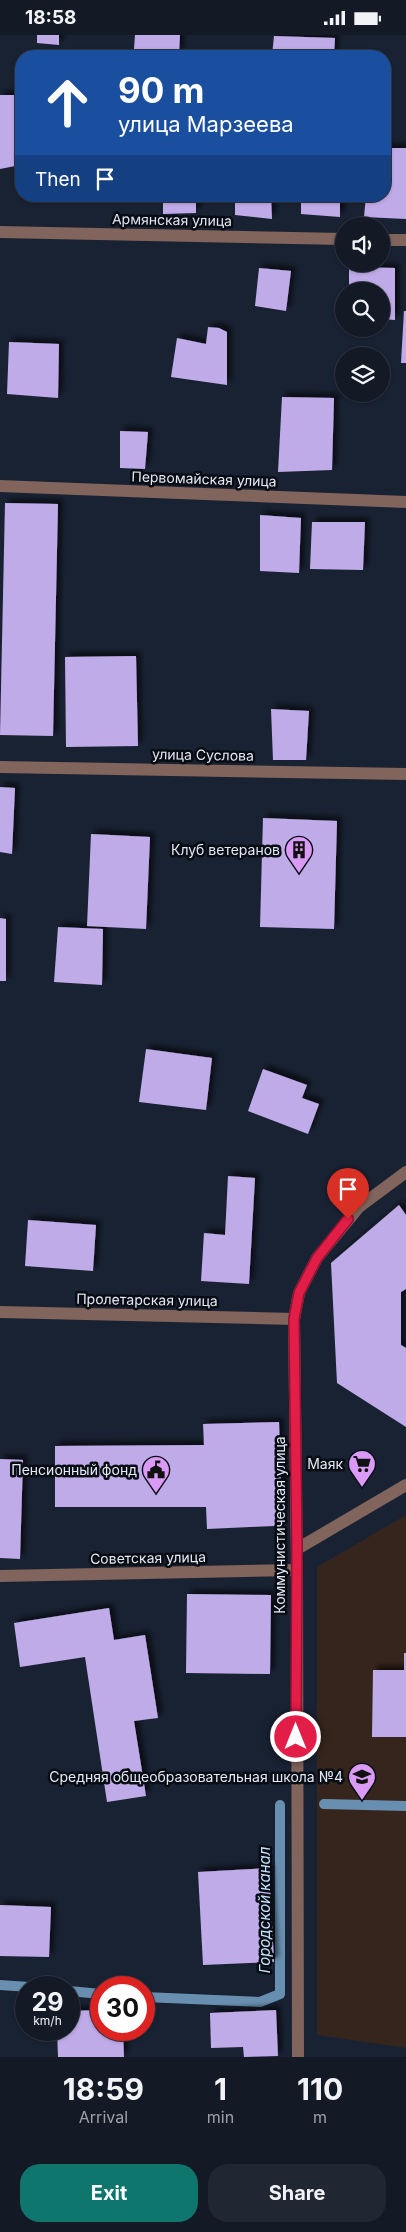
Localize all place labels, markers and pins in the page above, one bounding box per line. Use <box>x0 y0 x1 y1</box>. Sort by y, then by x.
building icon: Клуб ветеранов <box>284 835 314 874</box>
place label: Клуб ветеранов <box>171 841 280 858</box>
pin <box>327 1168 369 1219</box>
supermarket icon: Маяк <box>347 1449 377 1488</box>
public building icon: Пенсионный фонд <box>141 1455 171 1494</box>
place label: Маяк <box>307 1455 343 1472</box>
place label: Пенсионный фонд <box>11 1461 137 1478</box>
school or university icon: Средняя общеобразовательная школа №4 <box>347 1762 377 1801</box>
place label: Средняя общеобразовательная школа №4 <box>49 1768 343 1785</box>

